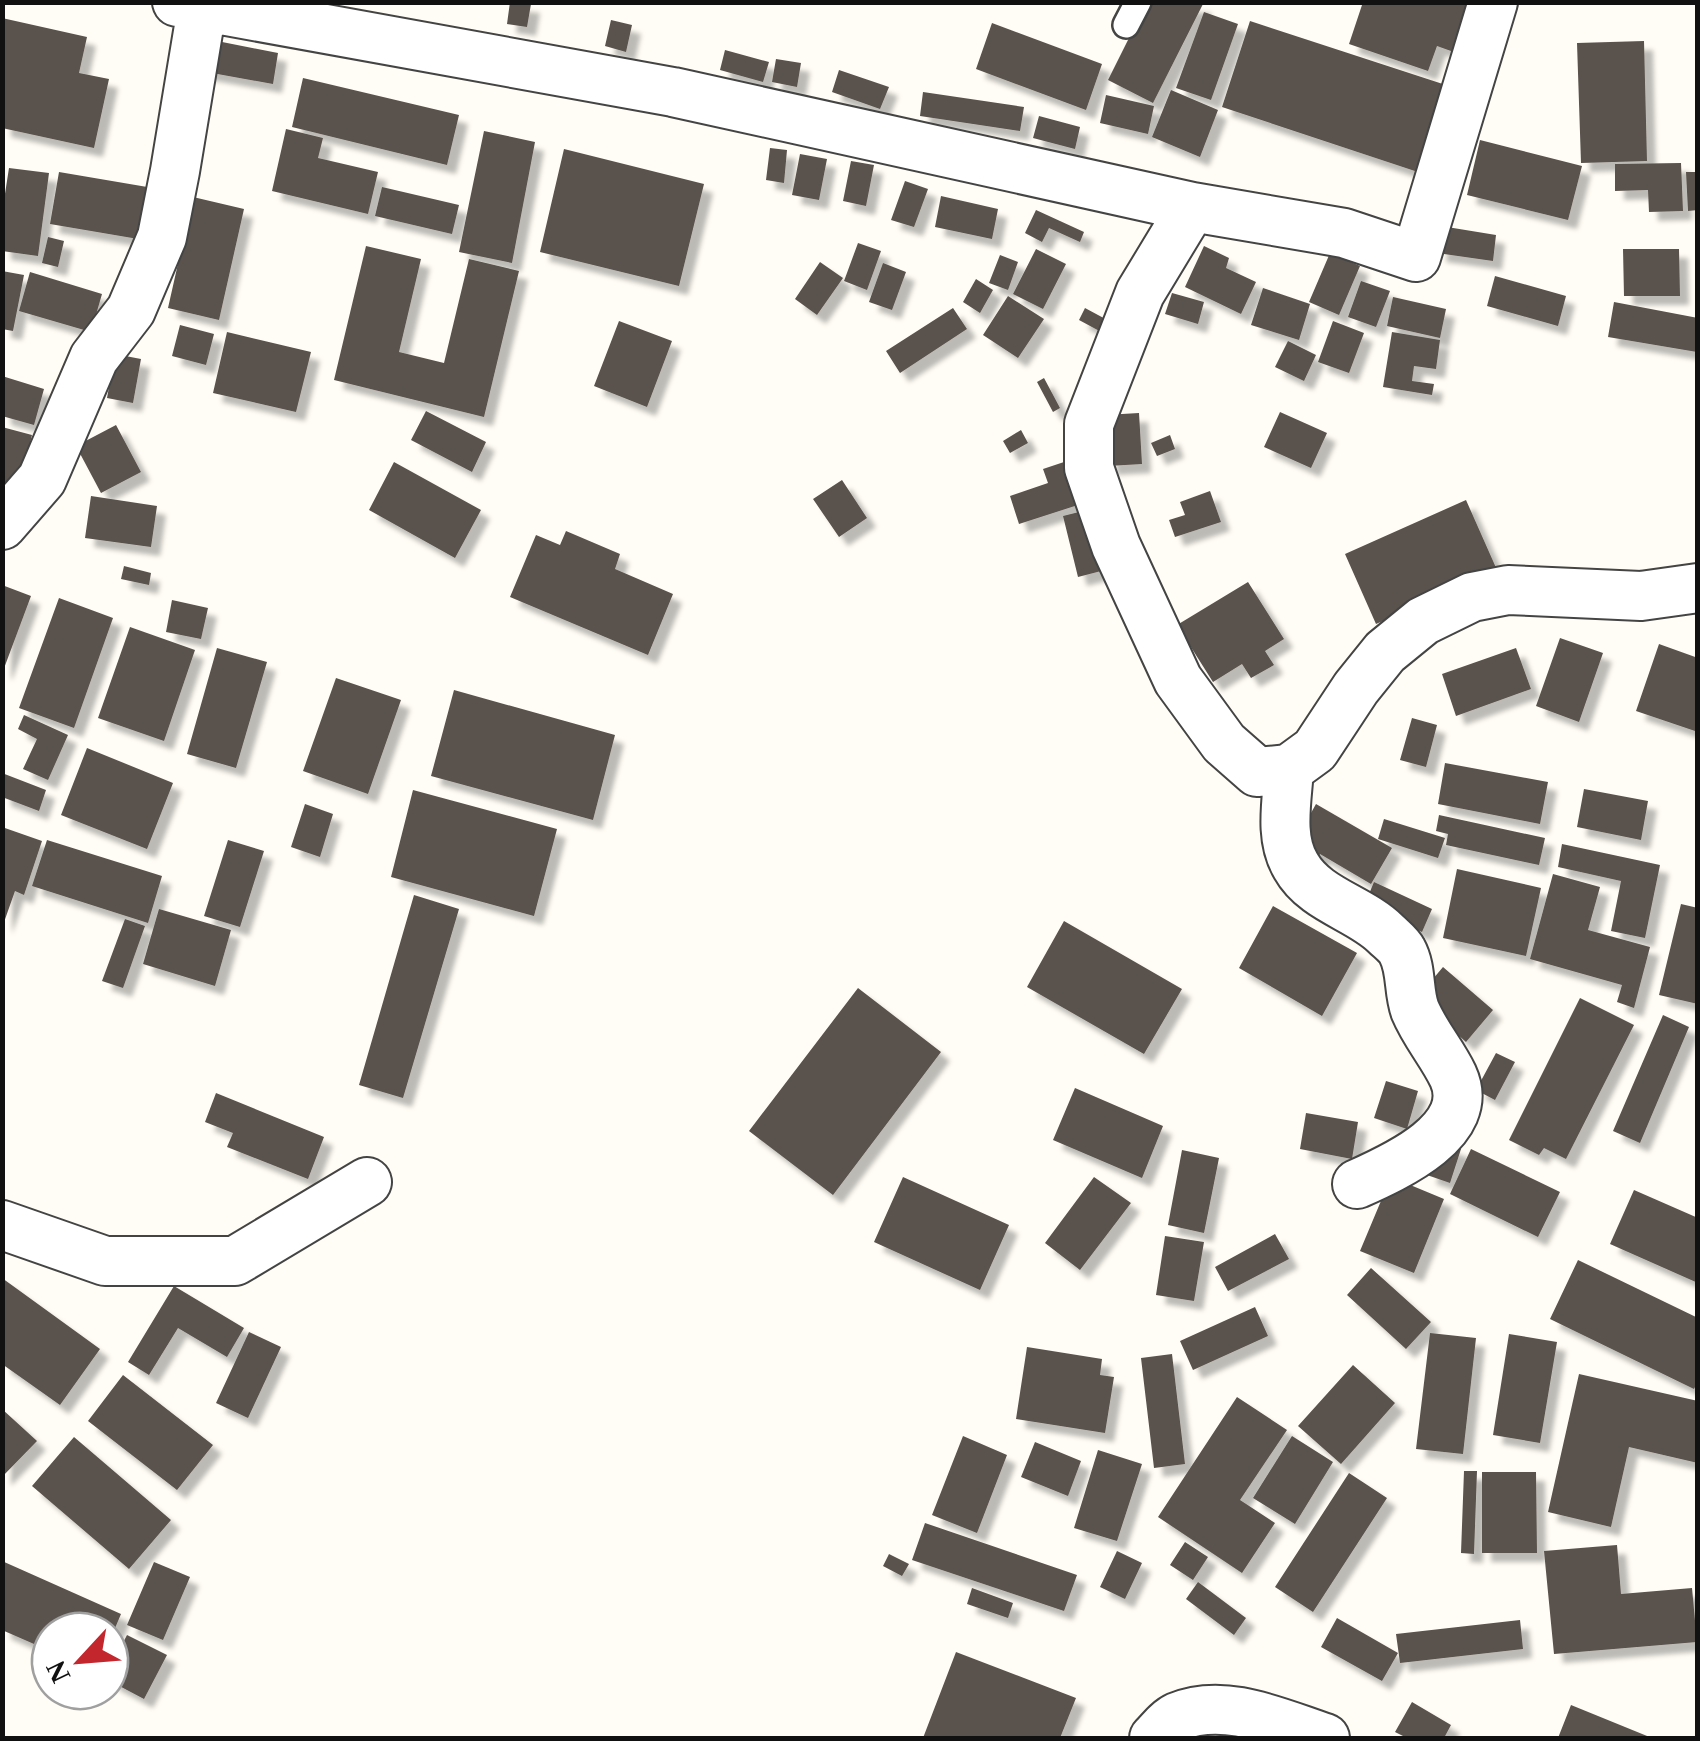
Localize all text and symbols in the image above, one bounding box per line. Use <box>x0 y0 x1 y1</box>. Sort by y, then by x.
north arrow <box>30 1611 130 1711</box>
text: N <box>40 1656 76 1688</box>

